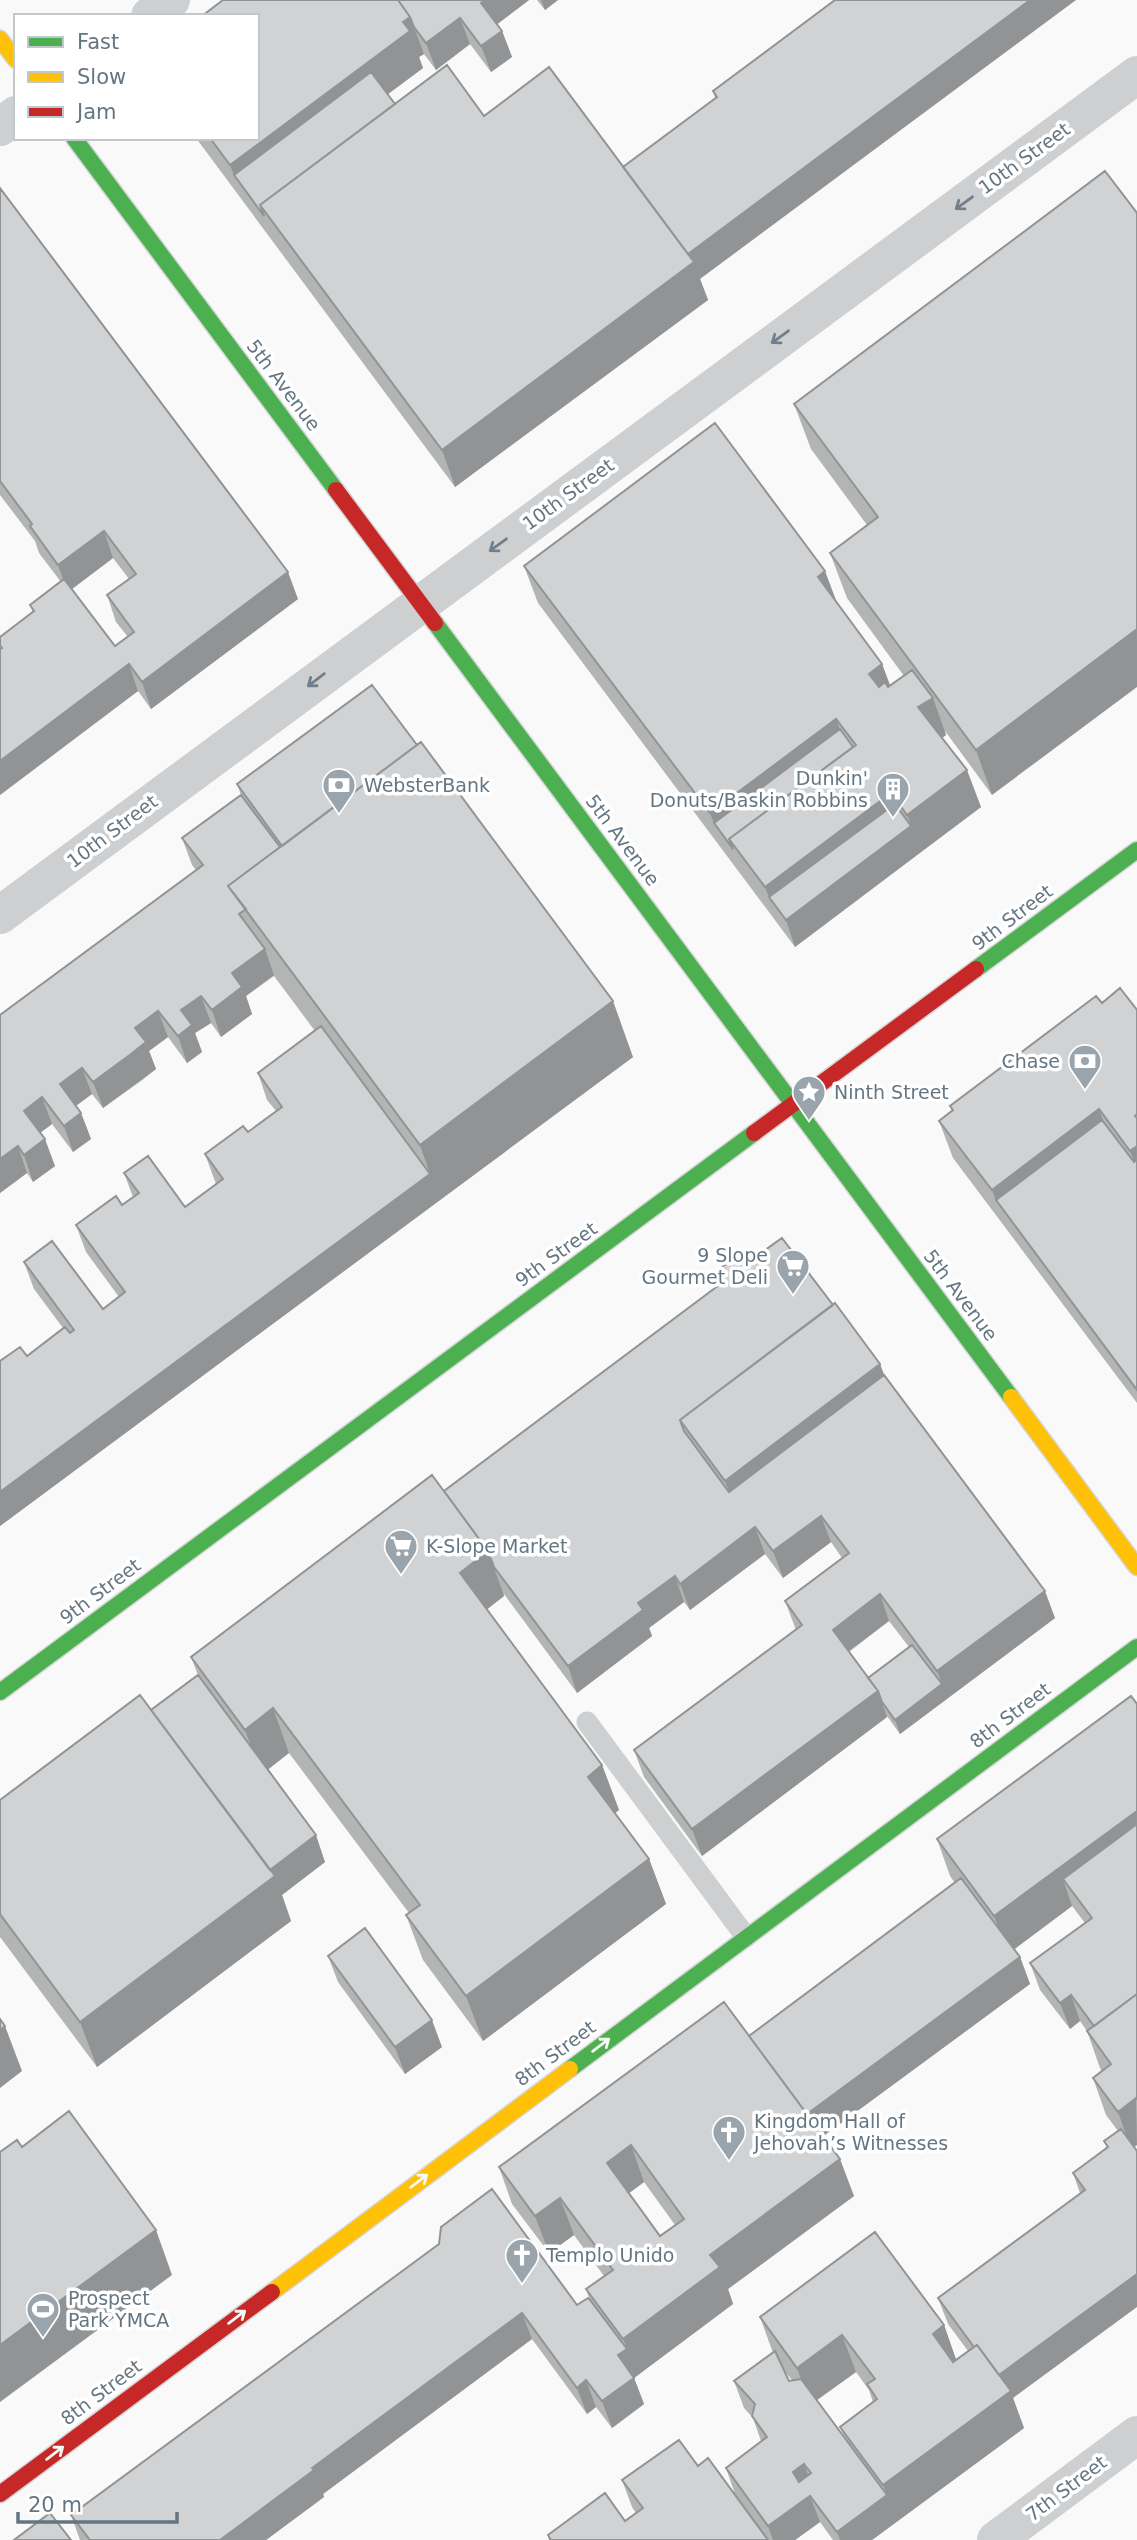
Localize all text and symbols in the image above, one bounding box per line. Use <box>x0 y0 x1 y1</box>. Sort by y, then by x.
legend <box>14 14 259 140</box>
text: Fast <box>77 30 119 54</box>
text: Slow <box>77 65 126 89</box>
text: Jam <box>75 100 117 124</box>
street label: 10th Street <box>974 118 1074 198</box>
one-way arrow <box>955 195 973 210</box>
one-way arrow <box>771 330 790 345</box>
street label: 5th Avenue <box>243 335 325 435</box>
street label: 10th Street <box>518 454 618 534</box>
one-way arrow <box>490 537 508 552</box>
one-way arrow <box>307 673 326 688</box>
bank icon: WebsterBank <box>320 766 358 815</box>
place label: Dunkin' Donuts/Baskin Robbins <box>650 767 868 811</box>
building icon: Dunkin' Donuts/Baskin Robbins <box>874 770 912 819</box>
place label: WebsterBank <box>364 774 490 796</box>
street label: 10th Street <box>62 790 162 872</box>
street label: 5th Avenue <box>582 790 664 890</box>
street label: 9th Street <box>967 880 1057 954</box>
bank icon: Chase <box>1066 1042 1104 1091</box>
place label: Chase <box>1001 1050 1060 1072</box>
place icon: Ninth Street <box>790 1073 828 1122</box>
place label: Ninth Street <box>834 1081 949 1103</box>
street label: 9th Street <box>511 1217 601 1291</box>
place label: 9 Slope Gourmet Deli <box>642 1244 768 1288</box>
street label: 5th Avenue <box>920 1245 1002 1345</box>
supermarket icon: 9 Slope Gourmet Deli <box>774 1247 812 1296</box>
supermarket icon: K-Slope Market <box>382 1527 420 1576</box>
place label: K-Slope Market <box>426 1535 567 1557</box>
street label: 9th Street <box>55 1554 145 1628</box>
street label: 8th Street <box>965 1678 1055 1752</box>
street label: 8th Street <box>510 2016 600 2090</box>
one-way arrow <box>592 2038 611 2053</box>
place label: Kingdom Hall of Jehovah’s Witnesses <box>753 2110 948 2154</box>
church icon: Kingdom Hall of Jehovah’s Witnesses <box>710 2113 748 2162</box>
one-way arrow <box>409 2174 428 2188</box>
church icon: Templo Unido <box>503 2236 541 2285</box>
place label: Templo Unido <box>545 2244 675 2266</box>
place label: Prospect Park YMCA <box>68 2287 169 2331</box>
sports icon: Prospect Park YMCA <box>24 2290 62 2339</box>
one-way arrow <box>227 2310 246 2325</box>
street label: 8th Street <box>56 2355 146 2429</box>
one-way arrow <box>45 2446 63 2461</box>
street label: 7th Street <box>1021 2451 1111 2525</box>
scale bar <box>18 2480 177 2524</box>
text: 20 m <box>28 2493 82 2517</box>

